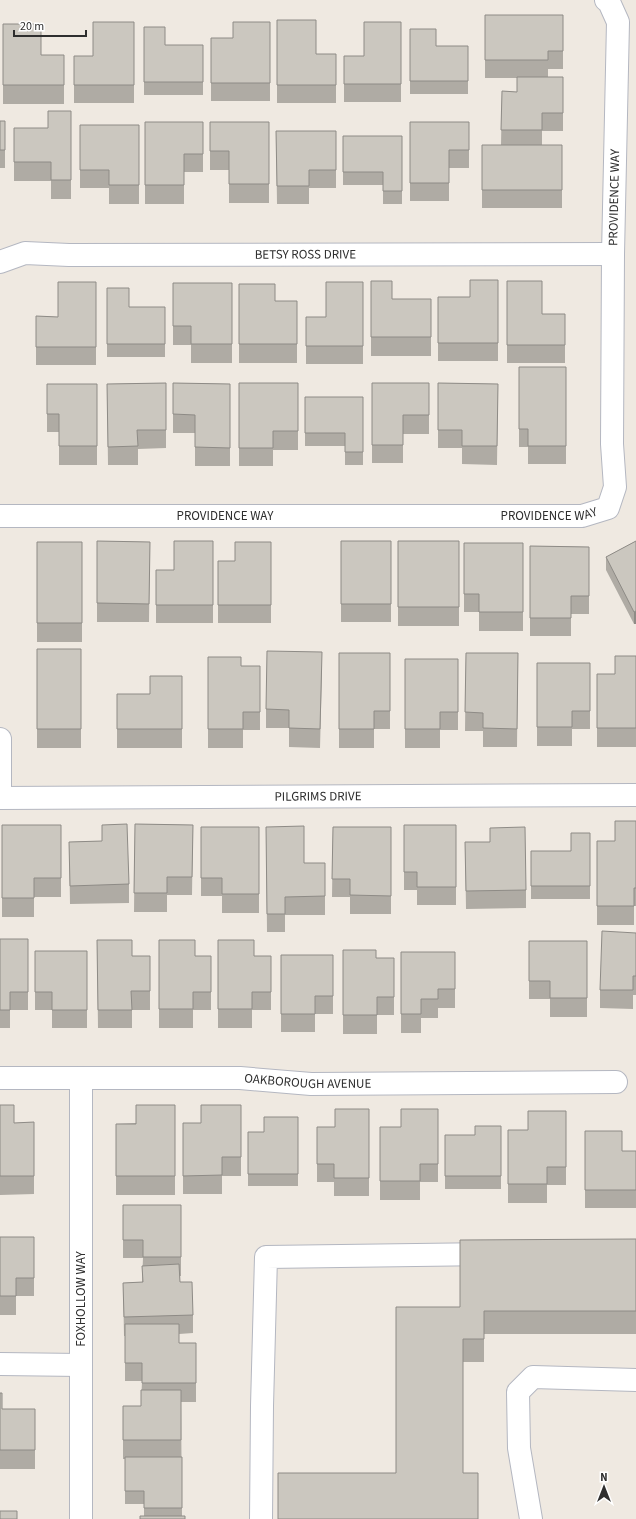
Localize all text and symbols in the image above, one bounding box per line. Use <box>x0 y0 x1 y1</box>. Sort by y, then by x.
scale bar <box>14 12 86 38</box>
text: 20 m <box>20 18 44 35</box>
street label: PROVIDENCE WAY <box>604 148 624 246</box>
street label: BETSY ROSS DRIVE <box>255 245 356 264</box>
street label: PROVIDENCE WAY <box>501 503 600 525</box>
street label: PROVIDENCE WAY <box>177 507 274 525</box>
street label: PILGRIMS DRIVE <box>274 787 362 806</box>
street label: OAKBOROUGH AVENUE <box>244 1069 371 1093</box>
street label: FOXHOLLOW WAY <box>72 1250 90 1347</box>
north arrow <box>584 1467 624 1507</box>
text: N <box>600 1470 608 1485</box>

